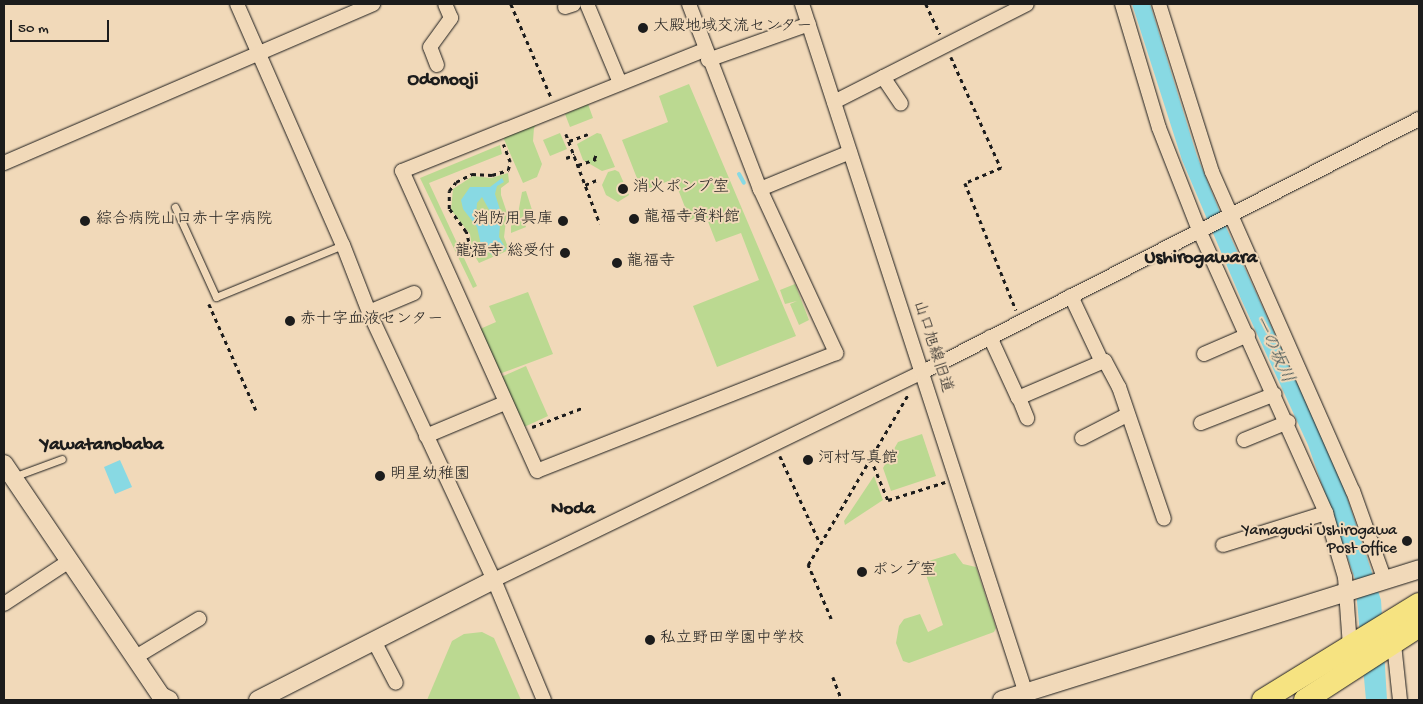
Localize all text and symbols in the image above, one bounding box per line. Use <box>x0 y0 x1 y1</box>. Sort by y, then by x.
scale bar <box>12 10 111 42</box>
place label: 大殿地域交流センター <box>653 18 813 38</box>
text: 50 m <box>18 20 49 38</box>
marker: 大殿地域交流センター <box>637 22 649 34</box>
district label: Odonooji <box>408 70 478 92</box>
place label: 消火ポンプ室 <box>633 179 729 199</box>
marker: 消火ポンプ室 <box>617 183 629 195</box>
place label: 龍福寺資料館 <box>644 209 740 229</box>
place label: 綜合病院山口赤十字病院 <box>96 211 272 231</box>
place label: 消防用具庫 <box>473 211 553 231</box>
marker: 龍福寺資料館 <box>628 213 640 225</box>
marker: 綜合病院山口赤十字病院 <box>78 214 92 228</box>
marker: 消防用具庫 <box>557 215 569 227</box>
place label: 龍福寺 総受付 <box>455 243 555 263</box>
marker: 龍福寺 総受付 <box>559 247 571 259</box>
district label: Ushirogawara <box>1145 248 1257 270</box>
place label: 龍福寺 <box>627 253 675 273</box>
marker: 龍福寺 <box>611 257 623 269</box>
street label: 山口旭線旧道 <box>907 298 955 396</box>
place label: 赤十字血液センター <box>300 311 444 331</box>
water label: 一の坂川 <box>1247 313 1297 387</box>
marker: 赤十字血液センター <box>284 315 296 327</box>
district label: Yawatanobaba <box>41 435 163 457</box>
place label: 河村写真館 <box>818 450 898 470</box>
marker: 河村写真館 <box>802 454 814 466</box>
place label: 明星幼稚園 <box>390 466 470 486</box>
marker: 明星幼稚園 <box>374 470 386 482</box>
district label: Noda <box>551 499 595 521</box>
place label: Yamaguchi Ushirogawa Post Office <box>1242 522 1397 560</box>
marker: Yamaguchi Ushirogawa Post Office <box>1401 535 1413 547</box>
place label: ポンプ室 <box>872 562 936 582</box>
marker: ポンプ室 <box>856 566 868 578</box>
place label: 私立野田学園中学校 <box>660 630 804 650</box>
marker: 私立野田学園中学校 <box>644 634 656 646</box>

